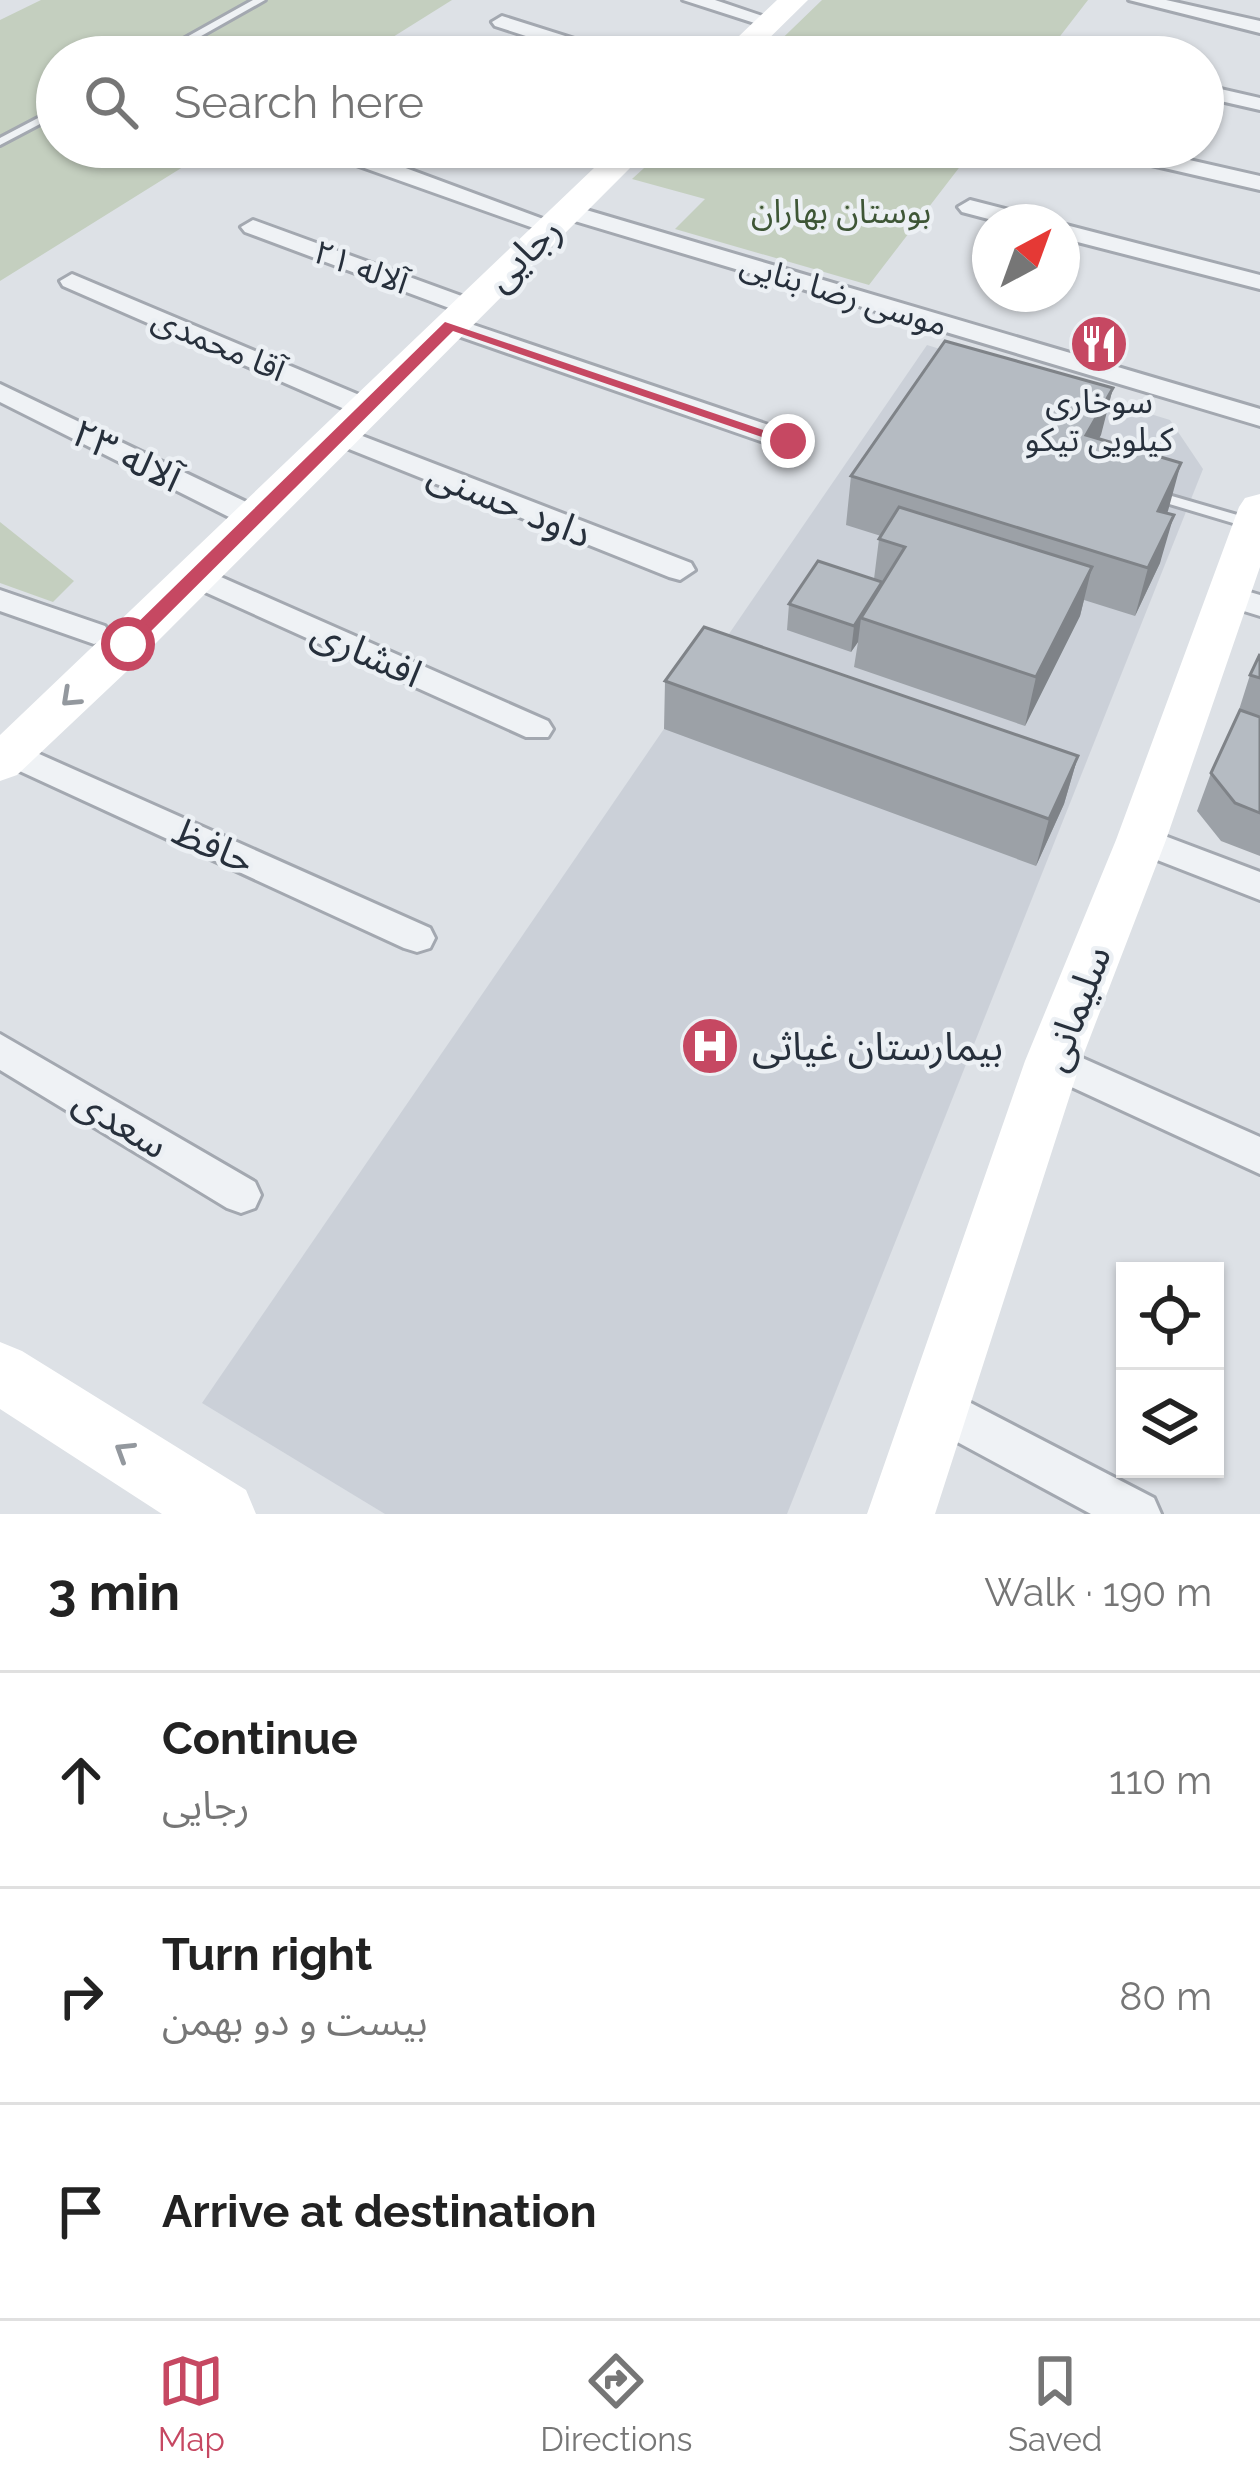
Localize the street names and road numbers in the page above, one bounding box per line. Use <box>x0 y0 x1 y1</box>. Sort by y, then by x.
street label: رجایی <box>476 206 570 300</box>
street label: آلاله ۲۱ <box>308 232 415 303</box>
street label: موسی رضا بنایی <box>736 244 952 344</box>
street label: آقا محمدی <box>147 299 293 390</box>
street label: آلاله ۲۳ <box>65 409 190 502</box>
street label: داود حسنی <box>422 449 598 557</box>
street label: افشاری <box>305 608 429 696</box>
street label: حافظ <box>166 807 262 883</box>
street label: سلیمانی <box>1030 939 1120 1077</box>
street label: سعدی <box>66 1076 176 1168</box>

